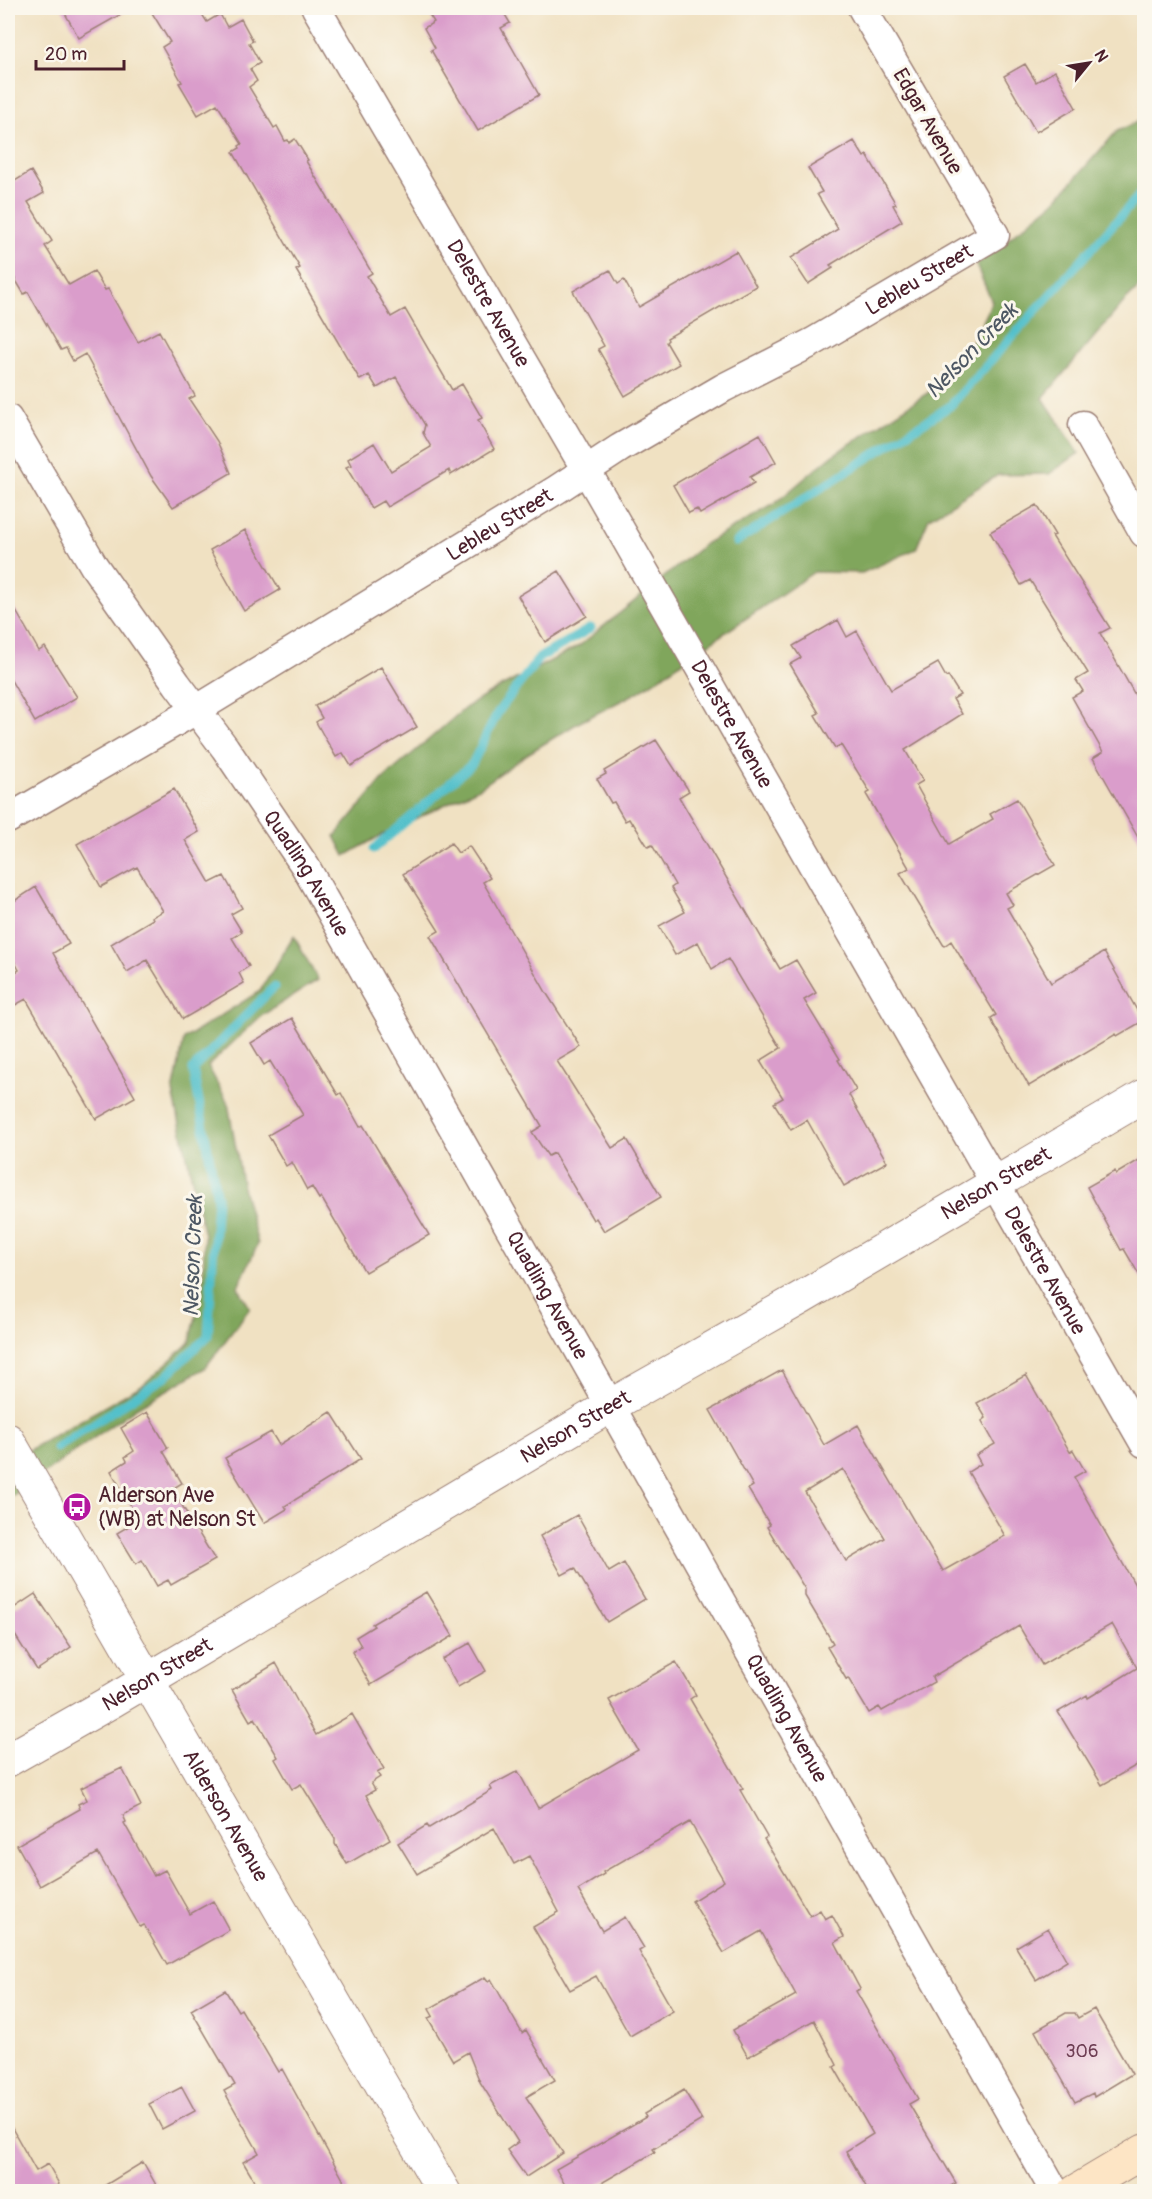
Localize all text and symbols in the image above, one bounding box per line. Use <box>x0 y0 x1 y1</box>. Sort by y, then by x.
scale bar <box>36 33 124 71</box>
north arrow <box>1059 33 1119 93</box>
text: 20 m <box>45 43 87 66</box>
text: N <box>1090 46 1113 66</box>
street label: Edgar Avenue <box>886 63 969 180</box>
street label: Delestre Avenue <box>440 235 536 373</box>
street label: Lebleu Street <box>861 238 978 322</box>
water label: Nelson Creek <box>919 296 1025 404</box>
street label: Lebleu Street <box>442 482 558 568</box>
street label: Delestre Avenue <box>684 655 779 794</box>
street label: Quadling Avenue <box>257 805 355 942</box>
street label: Nelson Street <box>936 1140 1057 1227</box>
water label: Nelson Creek <box>177 1193 209 1317</box>
street label: Delestre Avenue <box>997 1202 1092 1340</box>
street label: Quadling Avenue <box>500 1226 595 1365</box>
street label: Nelson Street <box>516 1384 636 1470</box>
place label: Alderson Ave (WB) at Nelson St <box>98 1482 256 1533</box>
bus stop icon: Alderson Ave (WB) at Nelson St <box>61 1491 93 1523</box>
street label: Nelson Street <box>97 1631 218 1718</box>
street label: Quadling Avenue <box>739 1649 834 1788</box>
street label: Alderson Avenue <box>176 1745 274 1887</box>
house number: 306 <box>1066 2040 1098 2063</box>

